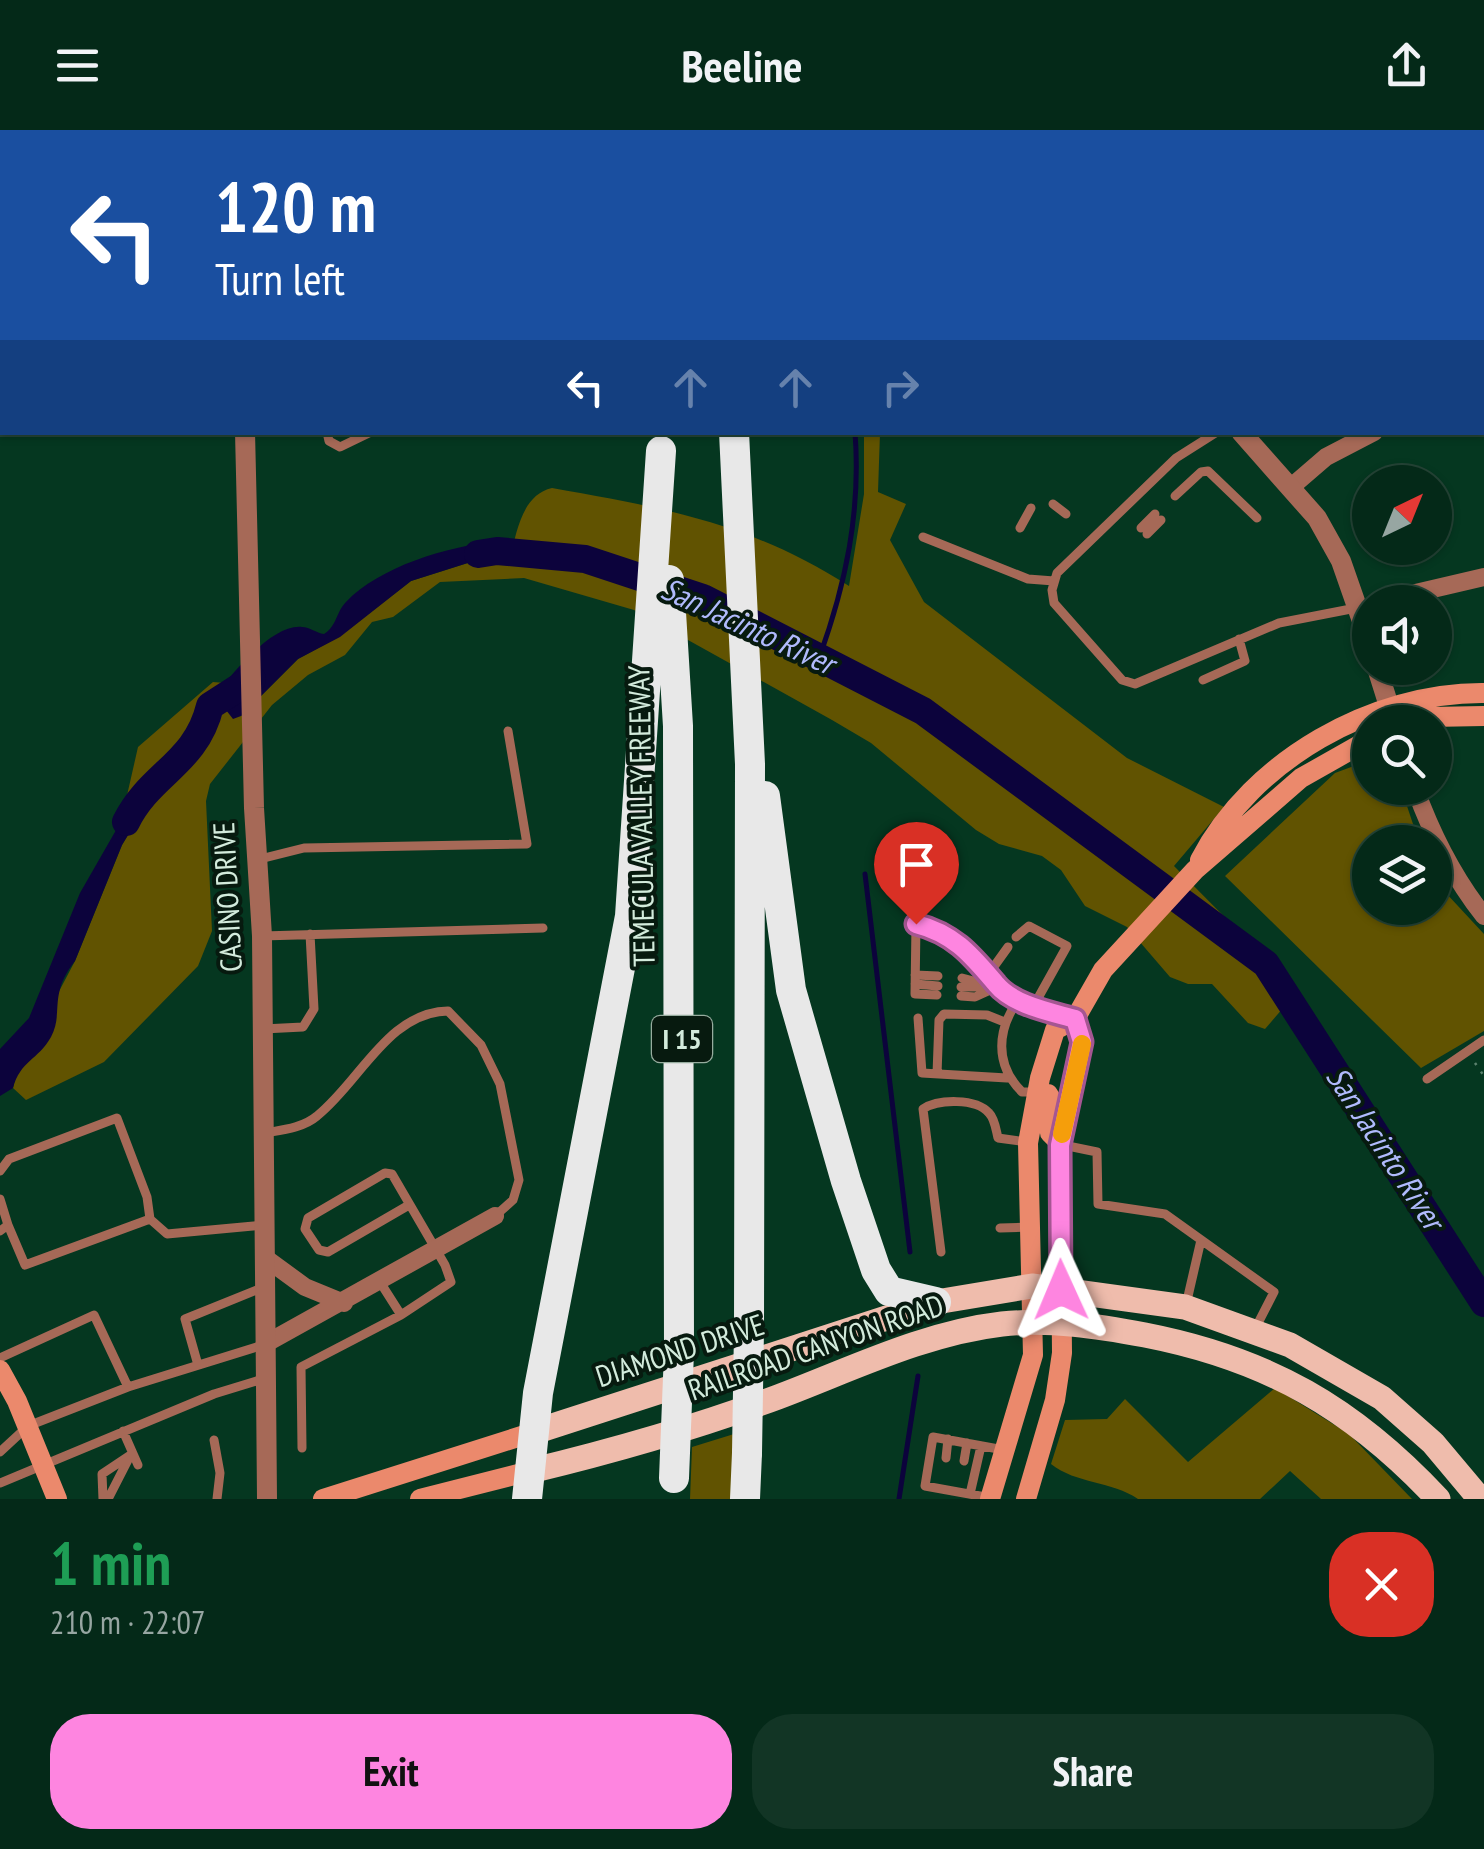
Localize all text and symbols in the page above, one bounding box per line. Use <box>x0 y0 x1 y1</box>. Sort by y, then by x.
text: Beeline <box>681 36 803 94</box>
icon: menu <box>50 38 105 93</box>
icon: share <box>1379 38 1434 93</box>
text: 120 m <box>215 161 376 251</box>
icon: left <box>50 170 180 300</box>
text: Turn left <box>215 249 345 307</box>
icon: left <box>558 360 613 415</box>
icon: ahead <box>663 360 718 415</box>
icon: ahead <box>768 360 823 415</box>
icon: right <box>873 360 928 415</box>
north arrow <box>1352 465 1452 565</box>
map controls <box>1352 465 1452 925</box>
water label: San Jacinto River <box>655 567 845 685</box>
button: sound <box>1352 585 1452 685</box>
street label: TEMECULA VALLEY FREEWAY <box>618 665 663 967</box>
button: search <box>1352 705 1452 805</box>
street label: CASINO DRIVE <box>203 821 250 973</box>
pin <box>874 822 959 925</box>
button: layers <box>1352 825 1452 925</box>
icon: arrive <box>889 837 944 892</box>
road number: I 15 <box>652 1016 712 1062</box>
water label: San Jacinto River <box>1318 1058 1456 1240</box>
position arrow <box>1009 1238 1113 1342</box>
street label: RAILROAD CANYON ROAD <box>683 1285 948 1409</box>
street label: DIAMOND DRIVE <box>590 1304 769 1395</box>
text: 1 min <box>50 1524 171 1602</box>
button: close <box>1329 1532 1434 1637</box>
text: 210 m · 22:07 <box>50 1601 205 1643</box>
button: Exit <box>50 1714 732 1829</box>
button: Share <box>752 1714 1434 1829</box>

